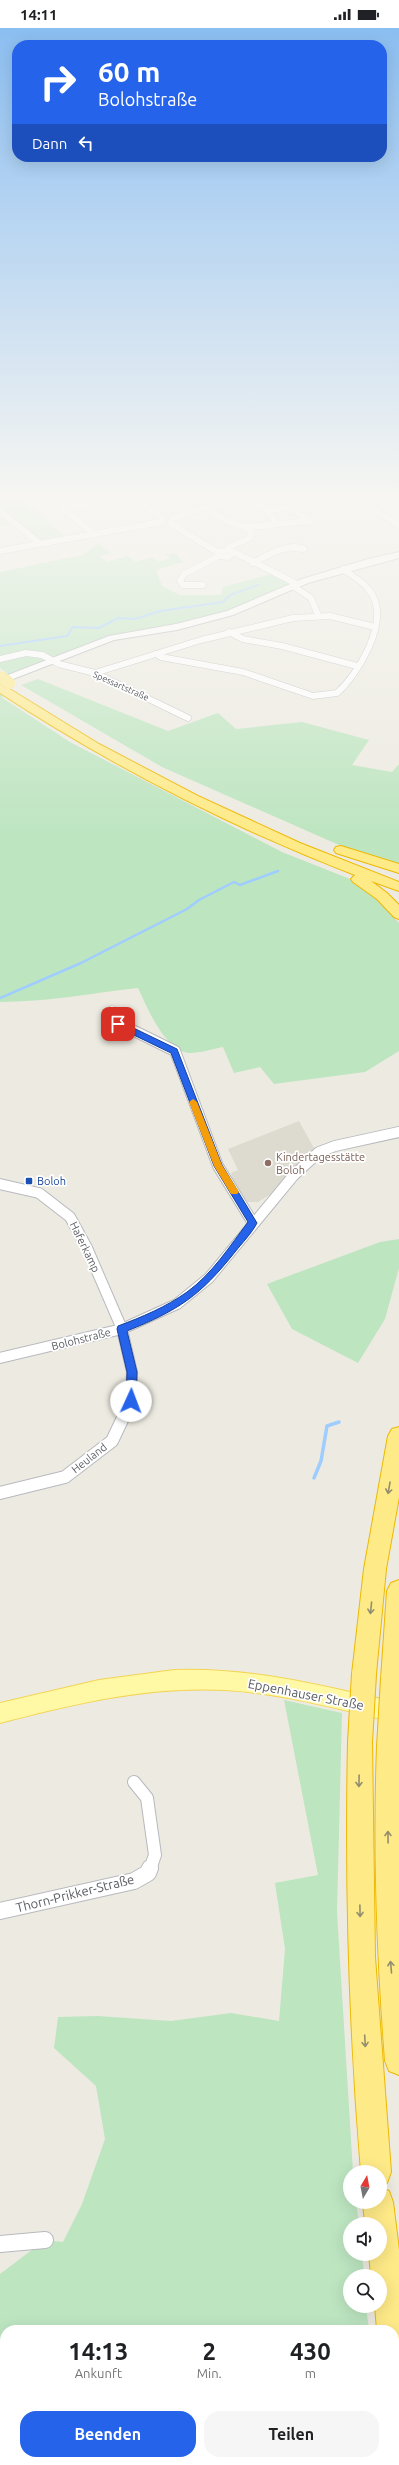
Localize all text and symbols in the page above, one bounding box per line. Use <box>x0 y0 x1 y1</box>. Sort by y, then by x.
text: 14:11 <box>20 6 58 23</box>
icon: right <box>32 56 84 108</box>
text: 60 m <box>98 56 160 87</box>
text: Bolohstraße <box>98 89 197 109</box>
icon: left <box>75 132 97 154</box>
text: Dann <box>32 135 67 152</box>
street label: Spessartstraße <box>91 669 151 703</box>
pin <box>101 1007 135 1041</box>
icon: arrive <box>107 1013 129 1035</box>
place label: Kindertagesstätte Boloh <box>276 1151 365 1176</box>
marker: Kindertagesstätte Boloh <box>263 1158 273 1168</box>
place label: Boloh <box>37 1175 66 1187</box>
marker: Boloh <box>24 1176 34 1186</box>
street label: Haferkamp <box>68 1220 102 1274</box>
street label: Bolohstraße <box>50 1326 112 1352</box>
position arrow <box>110 1380 152 1422</box>
street label: Heuland <box>69 1441 109 1475</box>
one-way arrow <box>385 1481 393 1494</box>
one-way arrow <box>367 1601 375 1614</box>
street label: Eppenhauser Straße <box>247 1676 365 1712</box>
one-way arrow <box>355 1774 363 1787</box>
one-way arrow <box>384 1831 391 1844</box>
street label: Thorn-Prikker-Straße <box>14 1872 136 1914</box>
one-way arrow <box>356 1904 363 1917</box>
one-way arrow <box>388 1960 395 1973</box>
one-way arrow <box>361 2034 368 2047</box>
north arrow <box>343 2165 387 2209</box>
map controls <box>343 2165 387 2313</box>
button: sound <box>343 2217 387 2261</box>
button: search <box>343 2269 387 2313</box>
text: 14:13 <box>68 2338 128 2365</box>
text: 2 <box>202 2338 216 2365</box>
text: 430 <box>290 2338 331 2365</box>
text: Ankunft <box>75 2366 122 2380</box>
text: Min. <box>197 2366 222 2380</box>
text: m <box>305 2366 316 2380</box>
button: Beenden <box>20 2411 196 2457</box>
button: Teilen <box>204 2411 379 2457</box>

